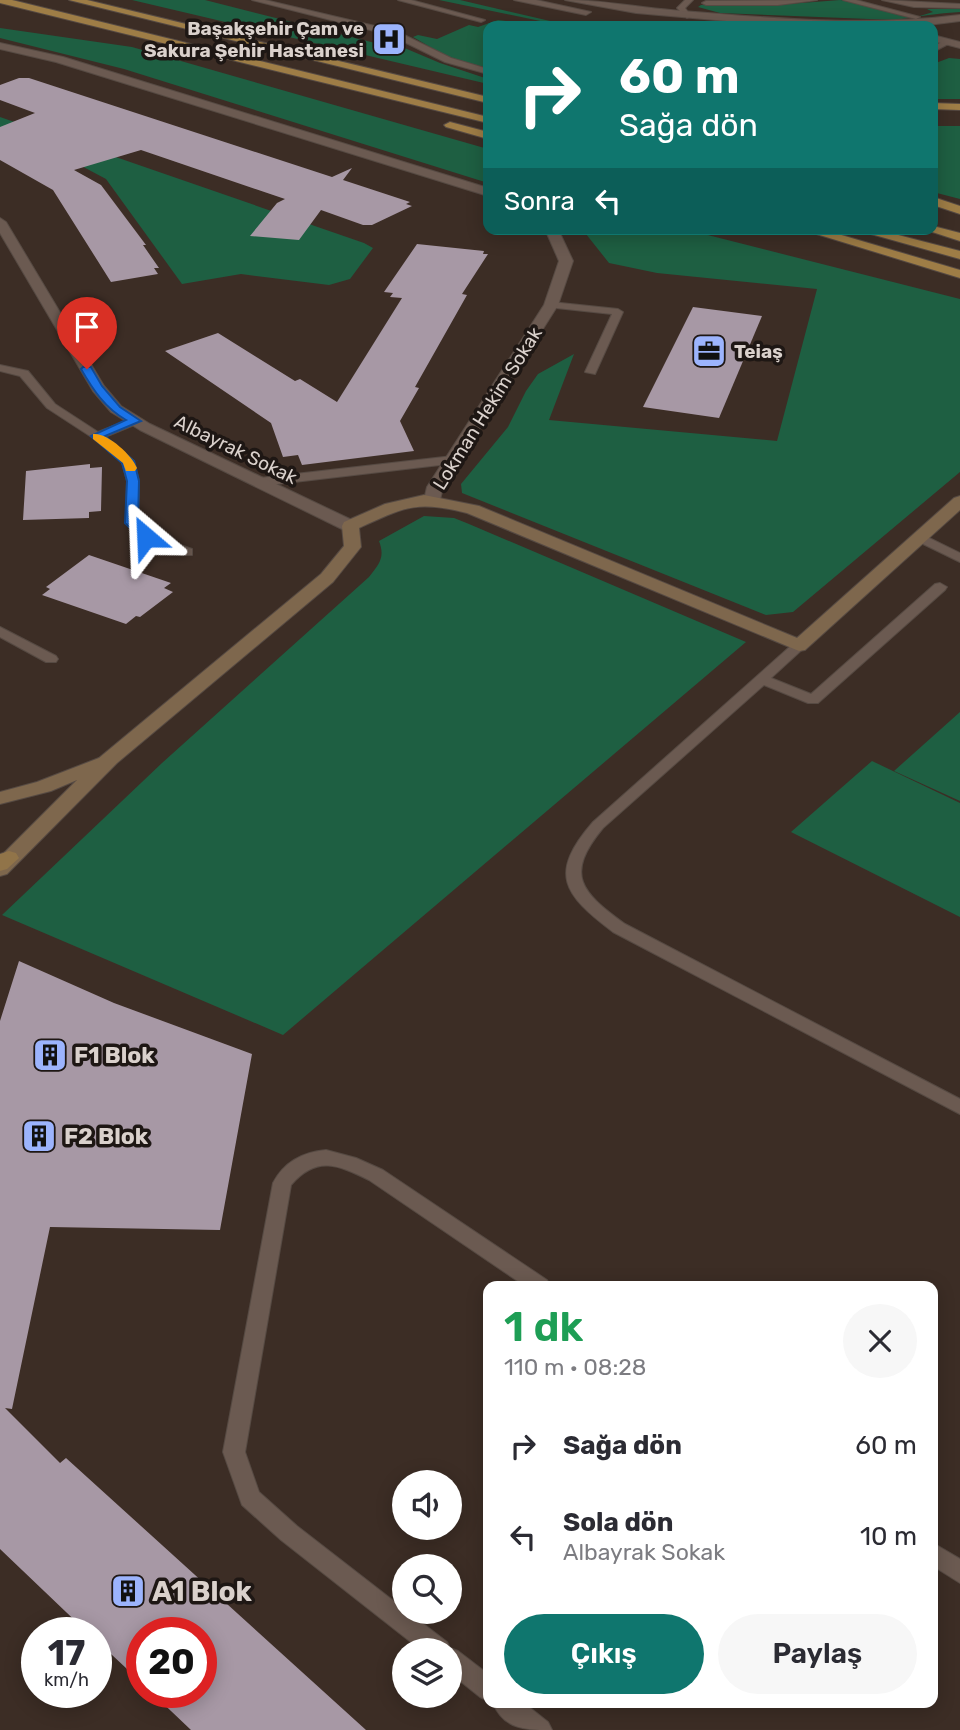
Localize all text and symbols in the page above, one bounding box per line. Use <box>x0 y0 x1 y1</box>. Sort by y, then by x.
place label: Başakşehir Çam ve Sakura Şehir Hastanesi <box>144 17 364 62</box>
hospital icon: Başakşehir Çam ve Sakura Şehir Hastanesi <box>370 20 408 58</box>
text: 60 m <box>619 47 740 105</box>
icon: right <box>504 49 595 140</box>
text: Sağa dön <box>619 106 758 144</box>
icon: left <box>589 182 627 220</box>
text: Sonra <box>504 186 575 217</box>
pin <box>57 297 117 369</box>
icon: arrive <box>68 308 106 346</box>
street label: Lokman Hekim Sokak <box>428 322 547 494</box>
office icon: Teiaş <box>690 332 728 370</box>
place label: Teiaş <box>734 340 783 363</box>
street label: Albayrak Sokak <box>171 410 301 489</box>
position arrow <box>109 500 183 574</box>
building icon: F1 Blok <box>31 1036 69 1074</box>
place label: F1 Blok <box>74 1041 155 1069</box>
building icon: F2 Blok <box>20 1117 58 1155</box>
place label: F2 Blok <box>64 1122 149 1150</box>
text: 1 dk <box>504 1302 583 1352</box>
button: close <box>843 1304 917 1378</box>
text: 110 m · 08:28 <box>504 1353 647 1381</box>
icon: right <box>504 1427 542 1465</box>
text: Sağa dön <box>563 1430 682 1461</box>
text: 60 m <box>855 1430 917 1461</box>
map controls <box>392 1470 462 1708</box>
button: sound <box>392 1470 462 1540</box>
text: Sola dön <box>563 1507 673 1538</box>
icon: left <box>504 1518 542 1556</box>
text: 10 m <box>860 1521 917 1552</box>
text: Albayrak Sokak <box>563 1538 725 1566</box>
button: search <box>392 1554 462 1624</box>
building icon: A1 Blok <box>109 1572 147 1610</box>
place label: A1 Blok <box>152 1575 253 1608</box>
button: Çıkış <box>504 1614 704 1694</box>
button: Paylaş <box>718 1614 917 1694</box>
speed limit sign: 20 <box>126 1617 217 1708</box>
text: 17 <box>48 1632 85 1674</box>
button: layers <box>392 1638 462 1708</box>
text: km/h <box>44 1669 89 1691</box>

